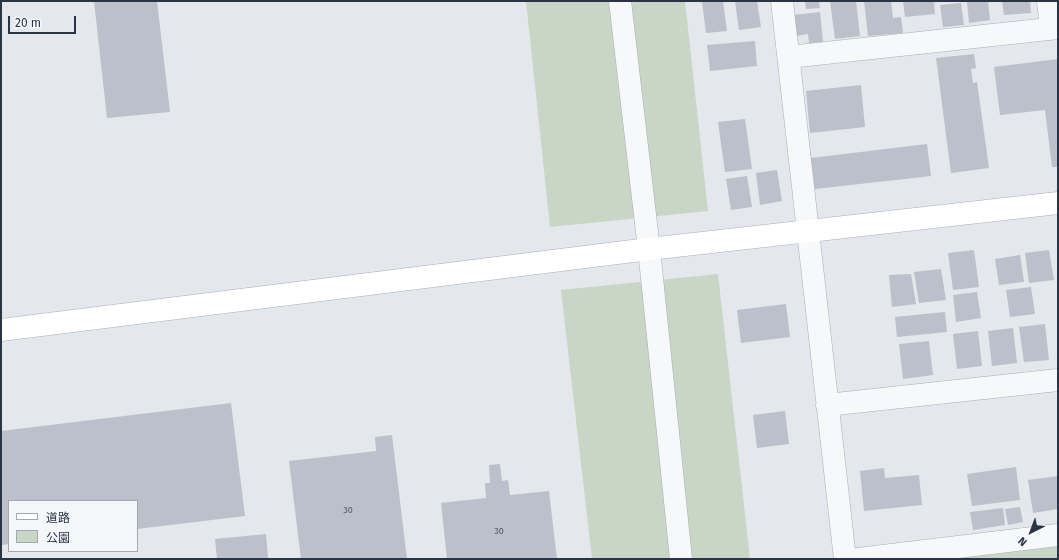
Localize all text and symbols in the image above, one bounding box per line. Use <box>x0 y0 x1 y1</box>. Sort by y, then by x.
scale bar <box>10 8 78 34</box>
text: 20 m <box>15 16 41 30</box>
legend <box>8 500 138 552</box>
house number: 30 <box>343 505 353 515</box>
text: 道路 <box>46 511 70 525</box>
north arrow <box>1011 512 1051 552</box>
house number: 30 <box>494 526 504 536</box>
text: 公園 <box>46 531 70 545</box>
text: N <box>1016 534 1030 549</box>

